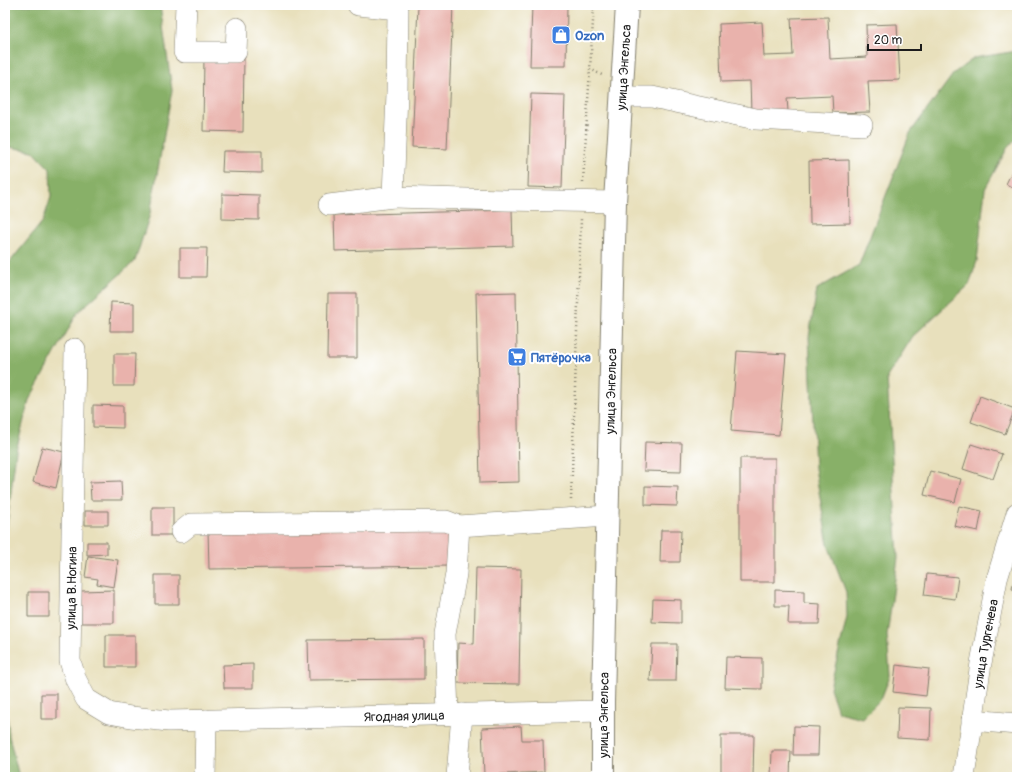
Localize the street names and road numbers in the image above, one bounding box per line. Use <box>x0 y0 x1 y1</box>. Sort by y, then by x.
street label: улица Энгельса <box>614 24 635 112</box>
street label: улица Энгельса <box>602 348 620 435</box>
street label: улица В.Ногина <box>63 546 81 631</box>
street label: улица Тургенева <box>970 598 1002 690</box>
street label: улица Энгельса <box>596 672 613 759</box>
street label: Ягодная улица <box>364 708 445 726</box>

